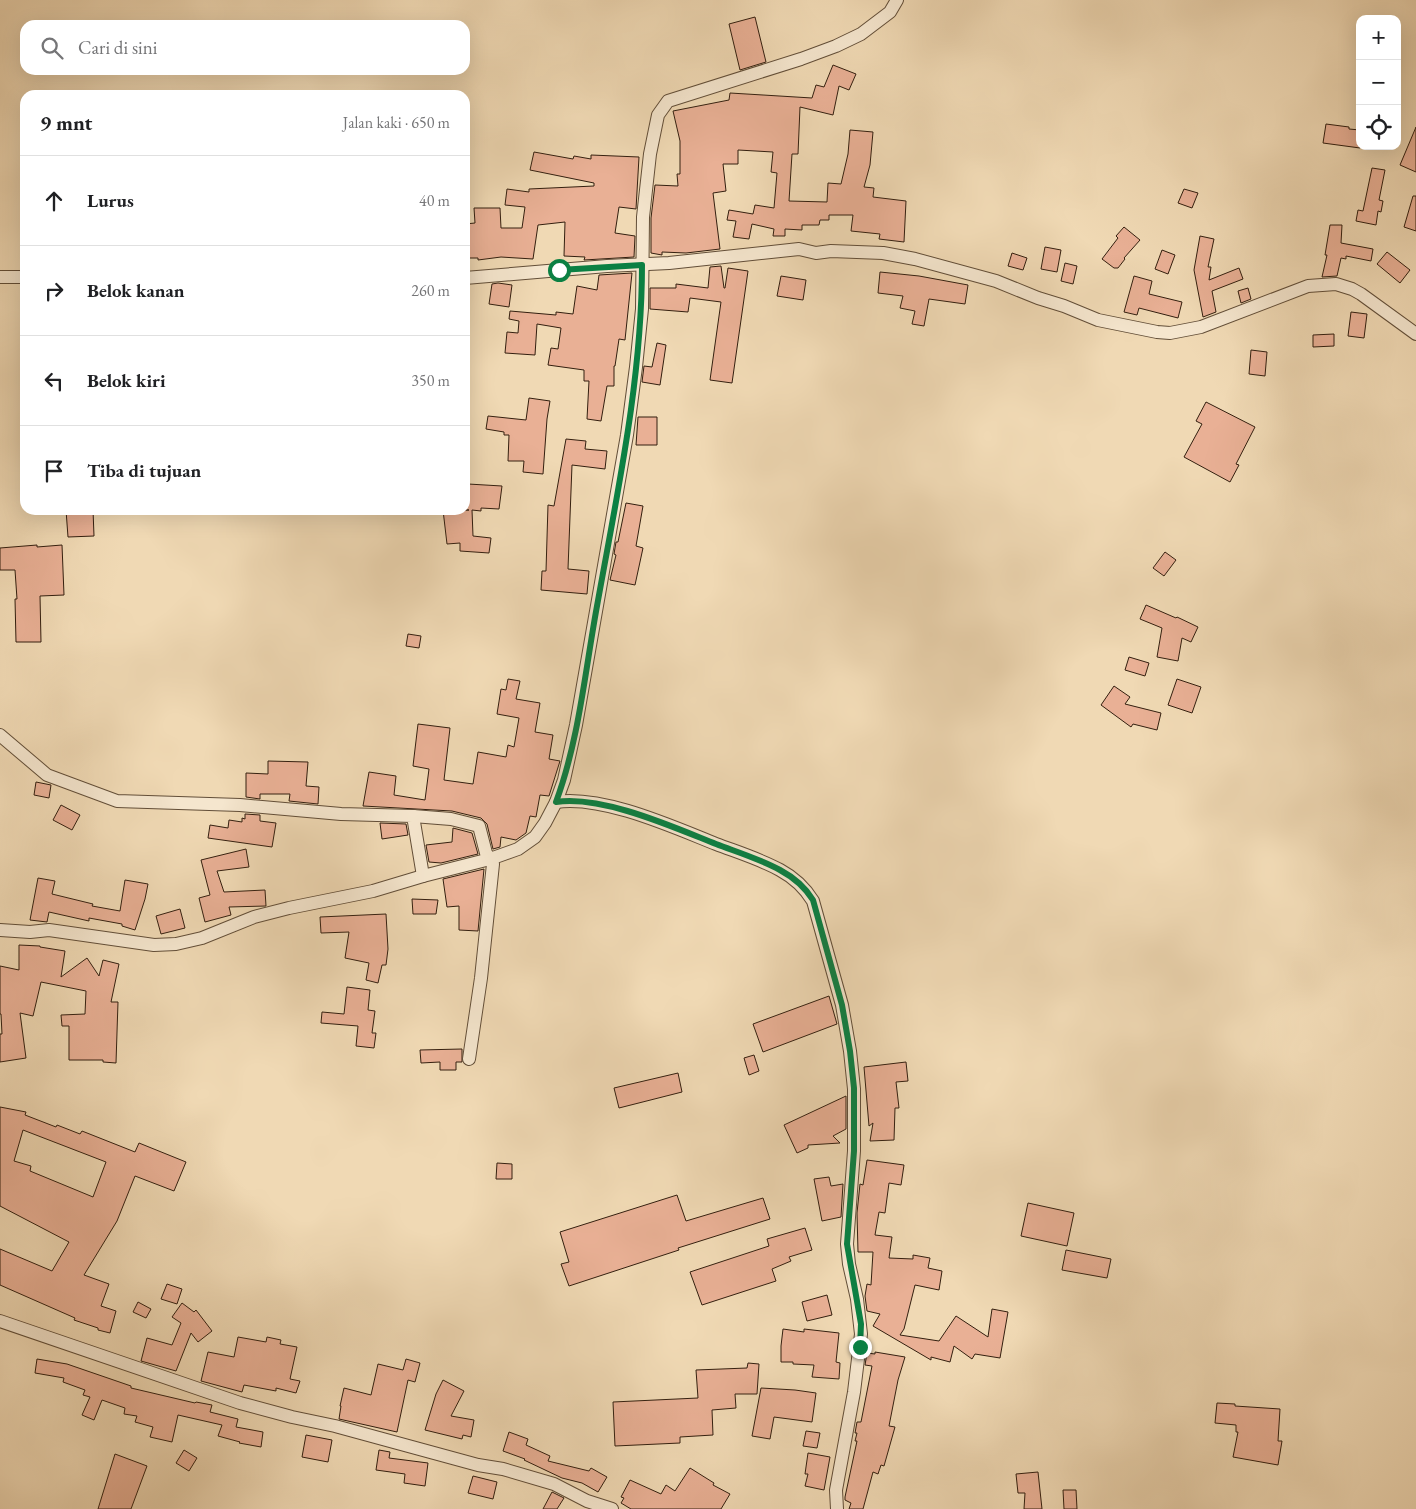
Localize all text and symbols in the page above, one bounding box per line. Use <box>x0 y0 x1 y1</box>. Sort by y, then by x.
map controls <box>1356 15 1401 150</box>
button: + <box>1356 15 1401 60</box>
search box <box>20 20 470 75</box>
icon: search <box>38 34 66 62</box>
text: Cari di sini <box>78 35 157 60</box>
button: − <box>1356 60 1401 105</box>
button: locate <box>1356 105 1401 150</box>
text: 9 mnt <box>40 109 92 136</box>
text: Jalan kaki · 650 m <box>343 112 450 133</box>
icon: ahead <box>40 187 68 215</box>
text: Lurus <box>87 188 134 213</box>
text: 40 m <box>419 190 450 211</box>
route start <box>548 259 571 282</box>
icon: right <box>40 277 68 305</box>
text: Belok kanan <box>87 278 185 303</box>
text: 260 m <box>411 280 450 301</box>
icon: left <box>40 367 68 395</box>
text: Belok kiri <box>87 368 166 393</box>
text: 350 m <box>411 370 450 391</box>
icon: arrive <box>40 457 68 485</box>
text: Tiba di tujuan <box>87 458 201 483</box>
route end <box>849 1336 872 1359</box>

